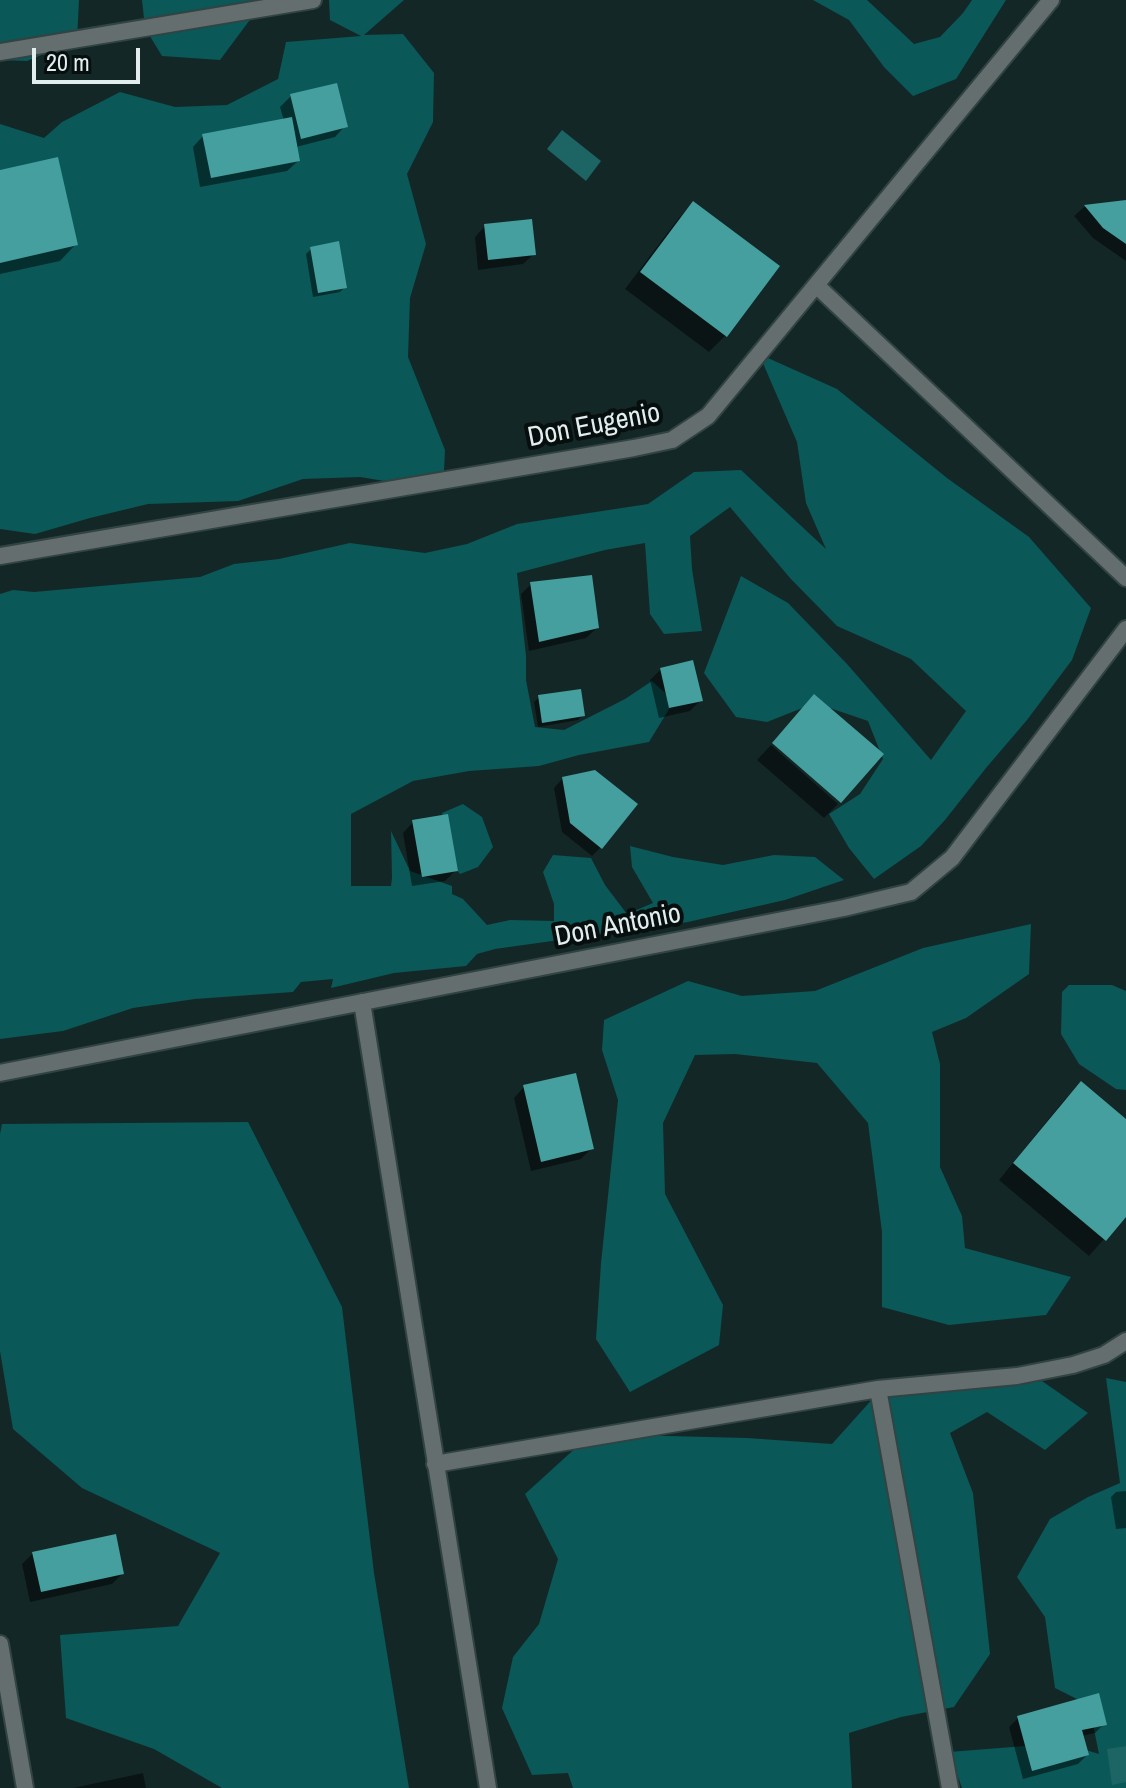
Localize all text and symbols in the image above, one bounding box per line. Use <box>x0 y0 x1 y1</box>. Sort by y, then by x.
scale bar <box>36 32 144 82</box>
text: 20 m <box>46 46 90 78</box>
street label: Don Eugenio <box>525 397 663 455</box>
street label: Don Antonio <box>552 897 684 955</box>

